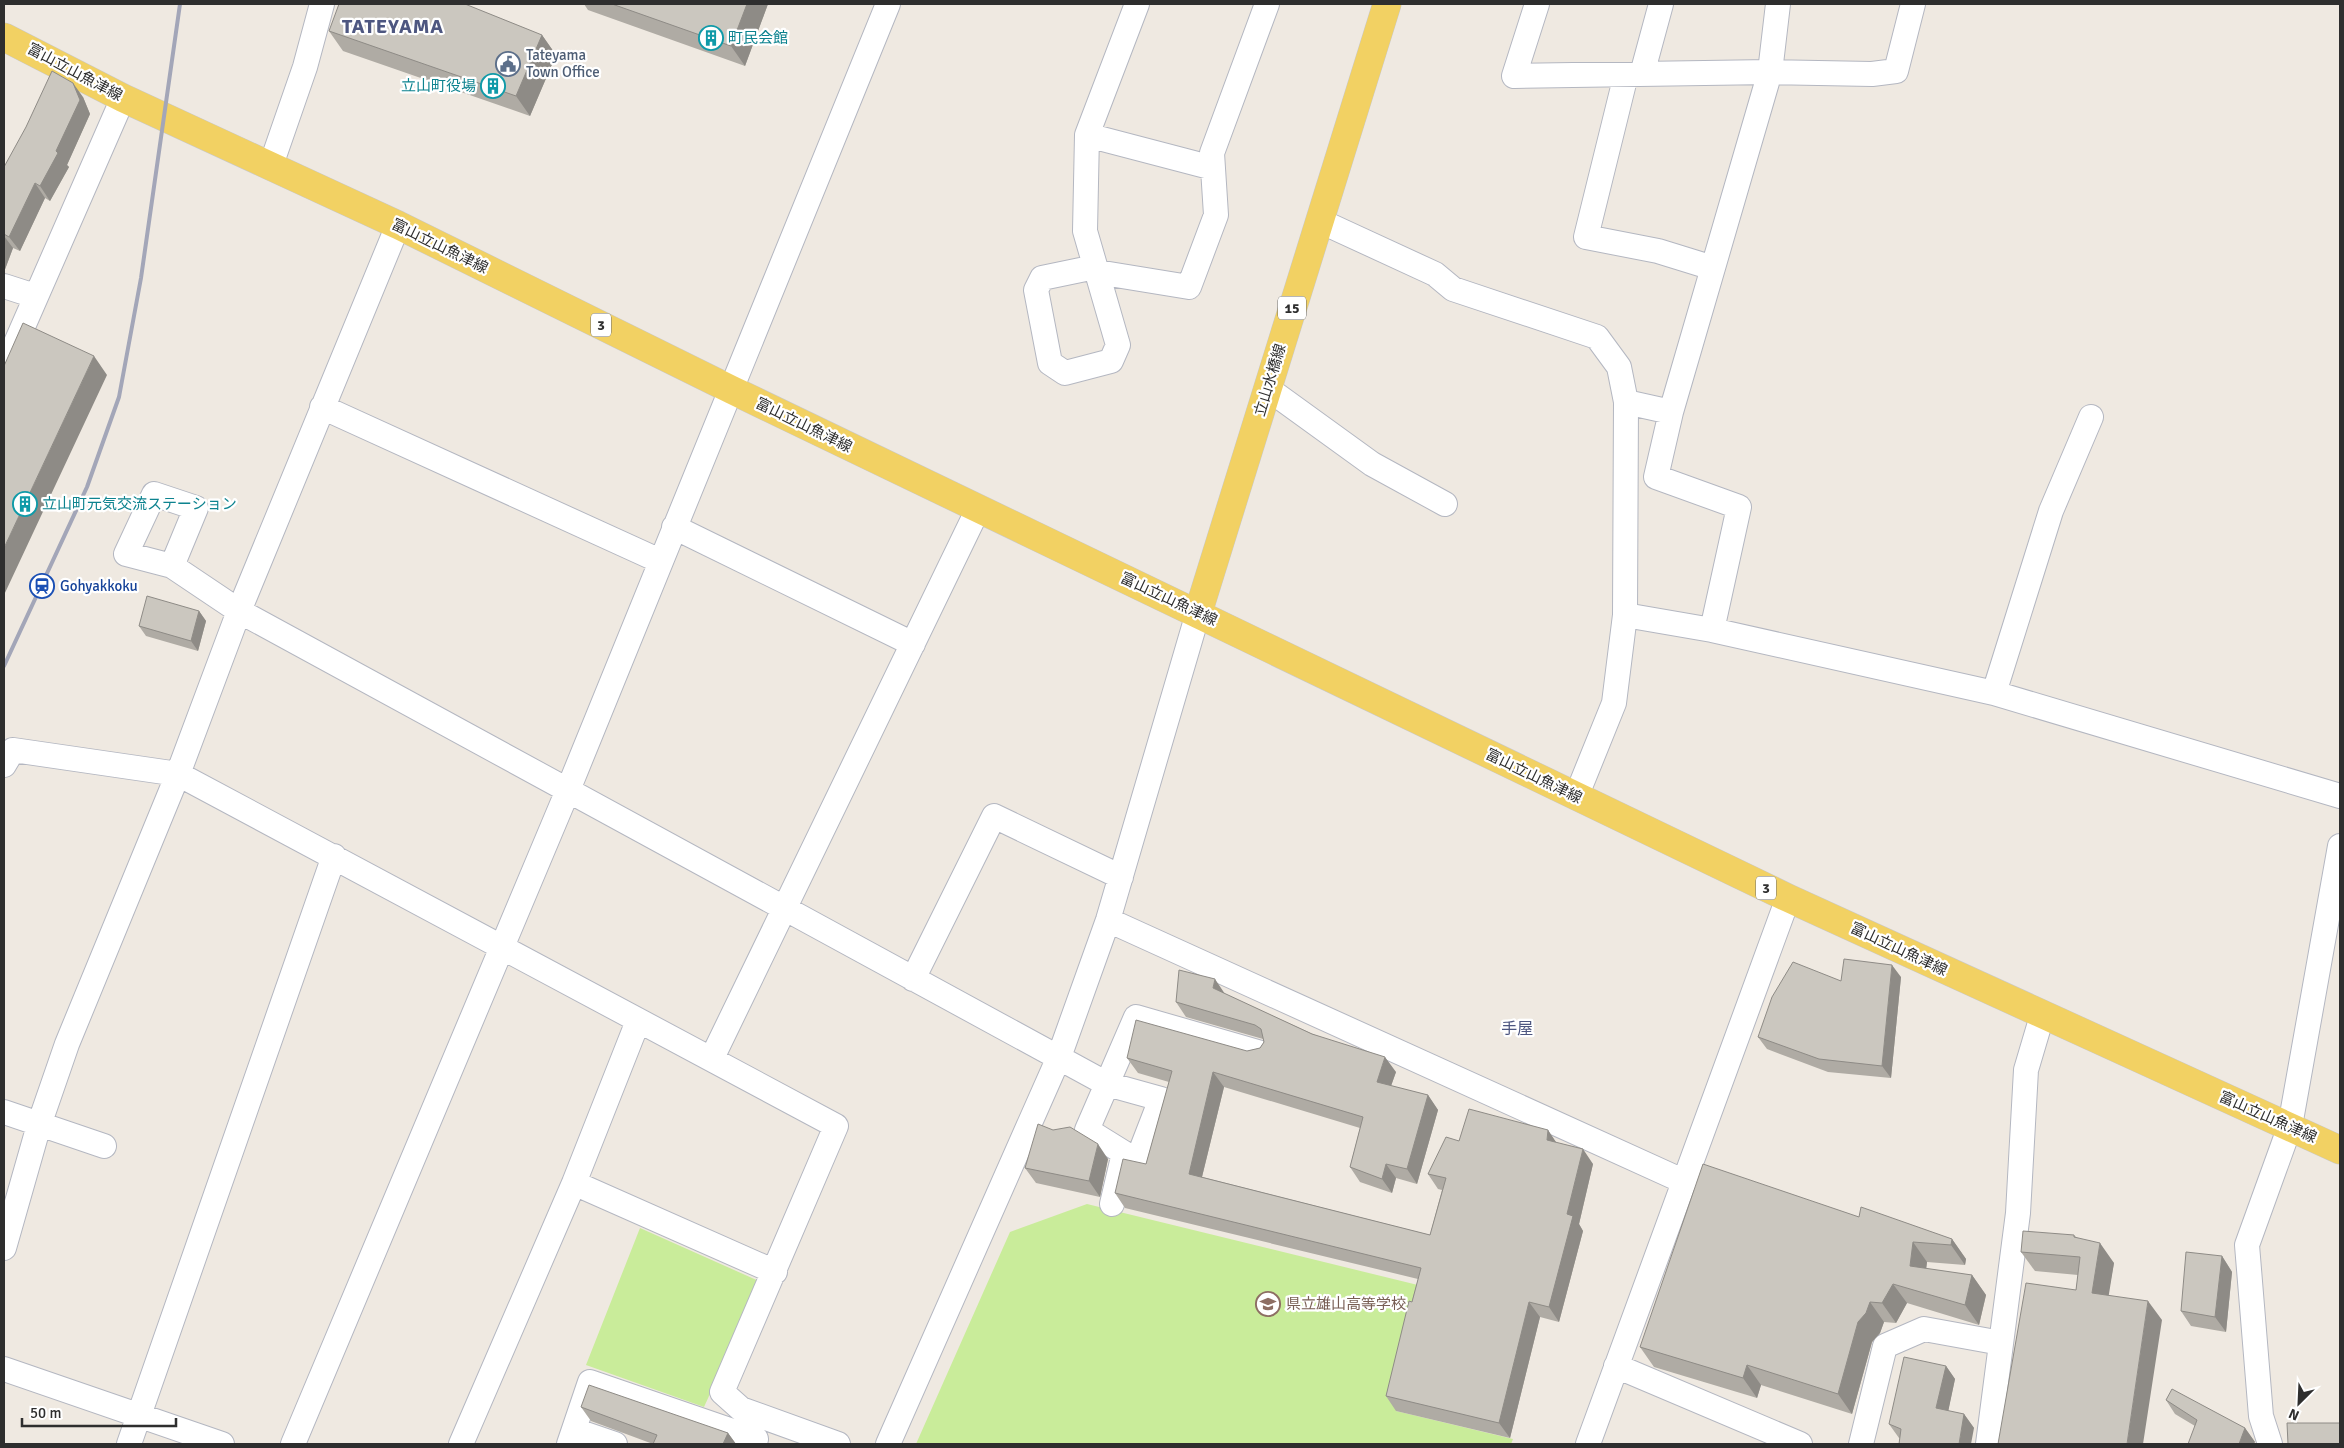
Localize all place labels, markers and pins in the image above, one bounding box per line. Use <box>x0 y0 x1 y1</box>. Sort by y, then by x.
building icon: 町民会館 <box>698 25 724 51</box>
place label: 町民会館 <box>728 29 788 47</box>
place label: Tateyama Town Office <box>526 46 600 81</box>
public building icon: Tateyama Town Office <box>495 51 521 77</box>
building icon: 立山町役場 <box>480 73 506 99</box>
place label: 立山町役場 <box>401 77 476 95</box>
building icon: 立山町元気交流ステーション <box>12 491 38 517</box>
place label: 立山町元気交流ステーション <box>42 495 237 513</box>
station icon: Gohyakkoku <box>29 573 55 599</box>
place label: Gohyakkoku <box>60 577 138 595</box>
school or university icon: 県立雄山高等学校 <box>1255 1291 1281 1317</box>
place label: 県立雄山高等学校 <box>1286 1295 1406 1313</box>

